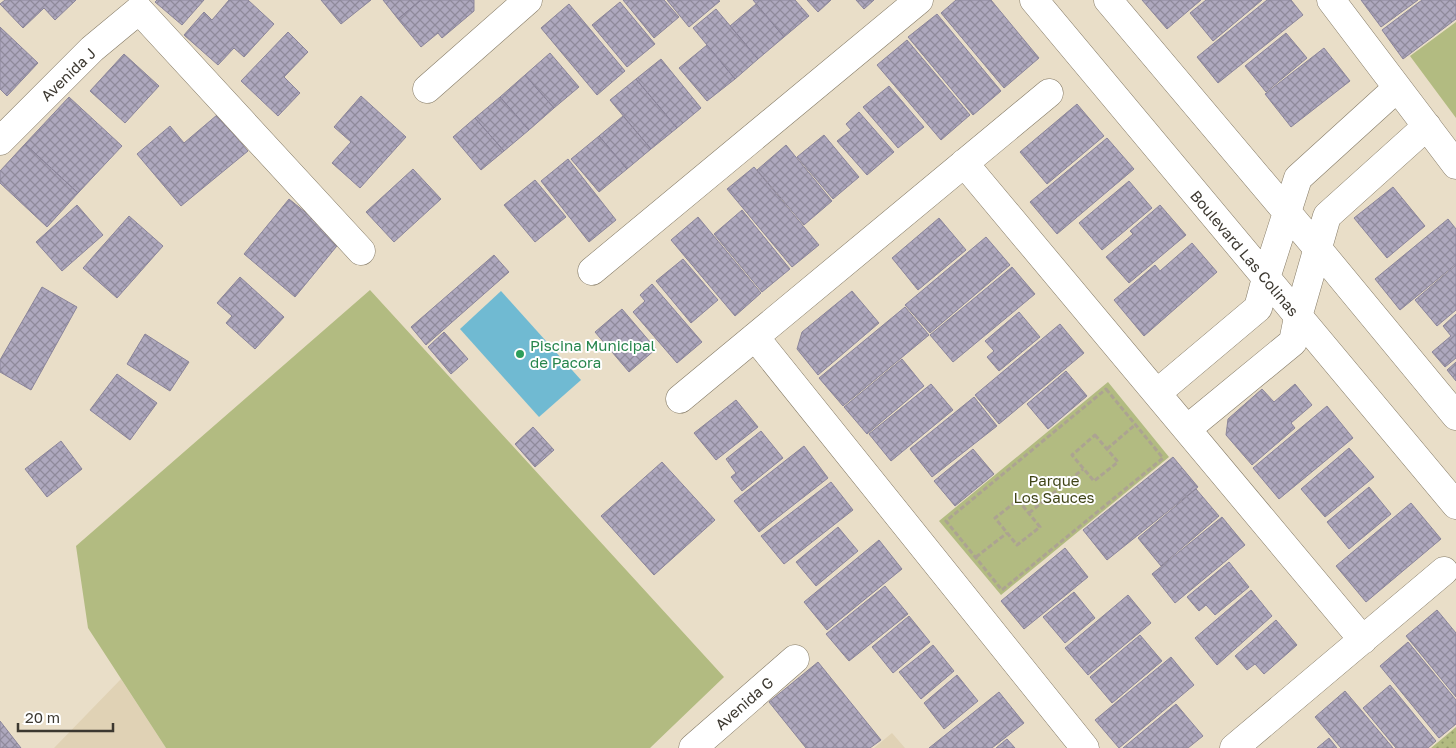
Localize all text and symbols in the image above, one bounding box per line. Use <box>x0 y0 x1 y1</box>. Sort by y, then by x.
street label: Avenida J <box>37 44 99 104</box>
street label: Boulevard Las Colinas <box>1187 186 1303 320</box>
place label: Piscina Municipal de Pacora <box>530 336 656 371</box>
marker: Piscina Municipal de Pacora <box>514 348 526 360</box>
park label: Parque Los Sauces <box>1013 471 1095 506</box>
street label: Avenida G <box>711 673 777 733</box>
scale bar <box>18 700 112 732</box>
text: 20 m <box>25 708 60 726</box>

